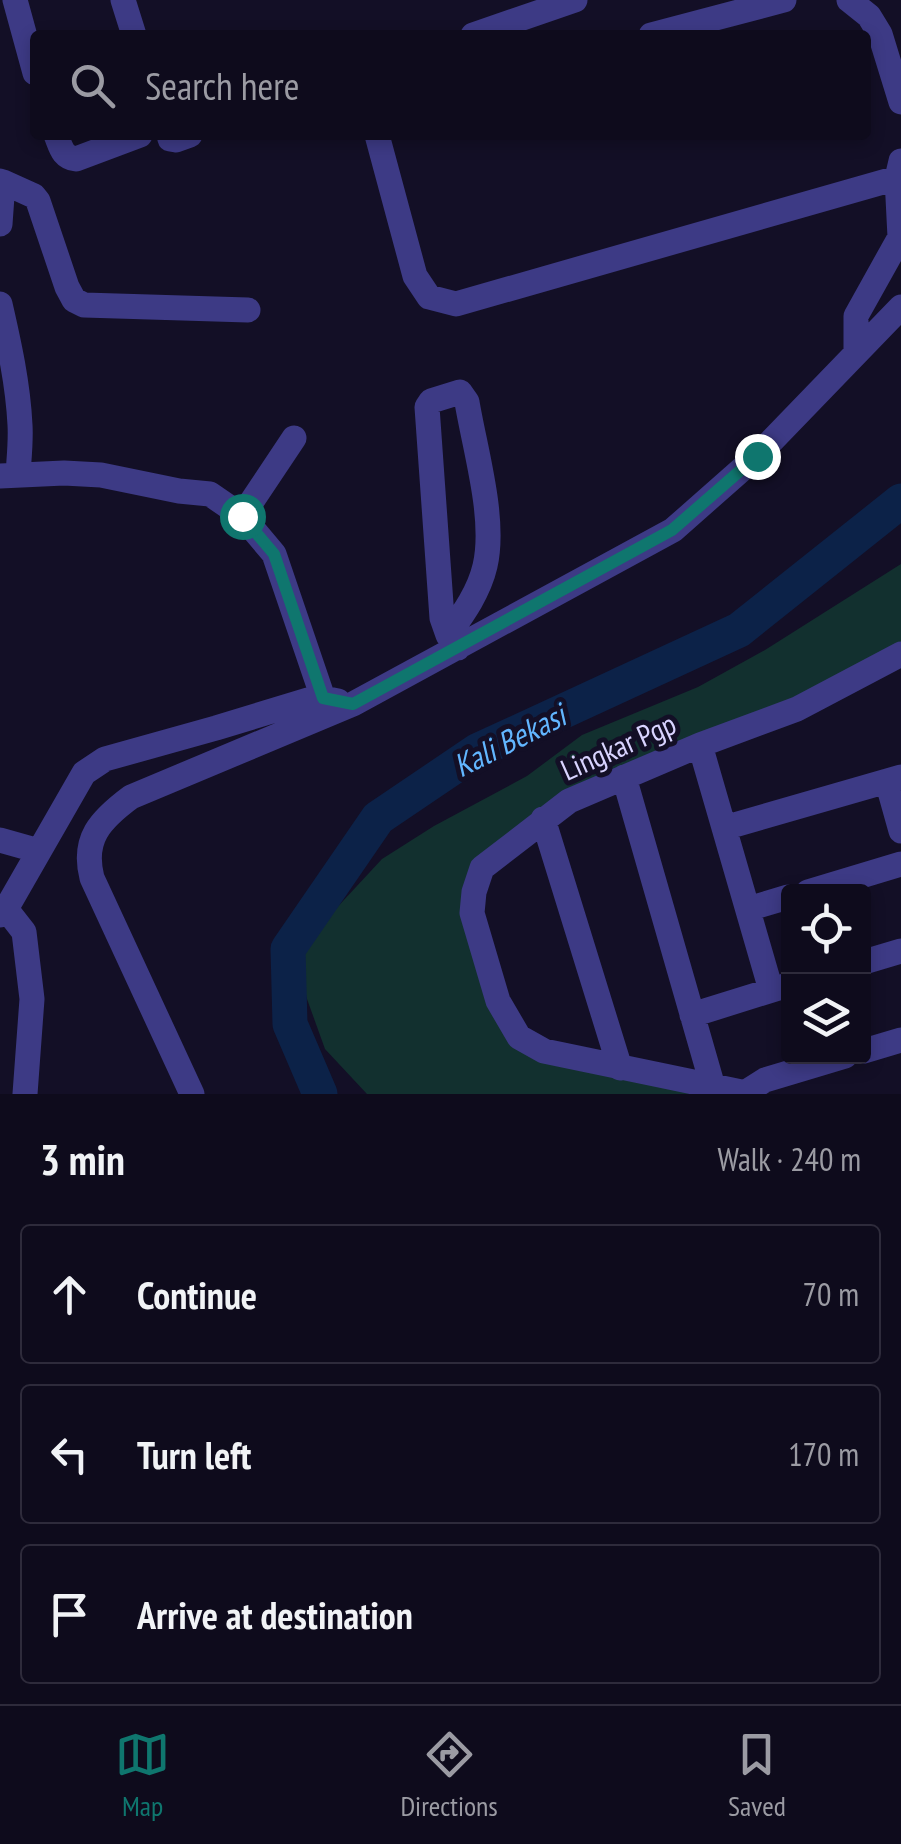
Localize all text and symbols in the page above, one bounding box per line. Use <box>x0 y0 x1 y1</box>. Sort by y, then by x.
search box <box>30 30 871 140</box>
icon: search <box>65 58 120 113</box>
text: Search here <box>145 61 299 110</box>
route end <box>735 434 781 480</box>
route start <box>220 494 266 540</box>
water label: Kali Bekasi <box>446 692 576 786</box>
street label: Lingkar Pgp <box>554 703 682 789</box>
map controls <box>781 884 871 1064</box>
button: locate <box>781 884 871 974</box>
button: layers <box>781 974 871 1064</box>
text: 3 min <box>40 1132 125 1187</box>
text: Walk · 240 m <box>717 1138 861 1180</box>
icon: ahead <box>42 1267 97 1322</box>
text: Continue <box>137 1270 257 1319</box>
text: 70 m <box>803 1273 859 1315</box>
icon: left <box>42 1427 97 1482</box>
text: Turn left <box>137 1430 251 1479</box>
text: 170 m <box>788 1433 859 1475</box>
icon: arrive <box>42 1587 97 1642</box>
text: Arrive at destination <box>137 1590 413 1639</box>
tab: Map <box>115 1727 170 1824</box>
tab: Directions <box>400 1727 498 1824</box>
tab: Saved <box>728 1727 786 1824</box>

